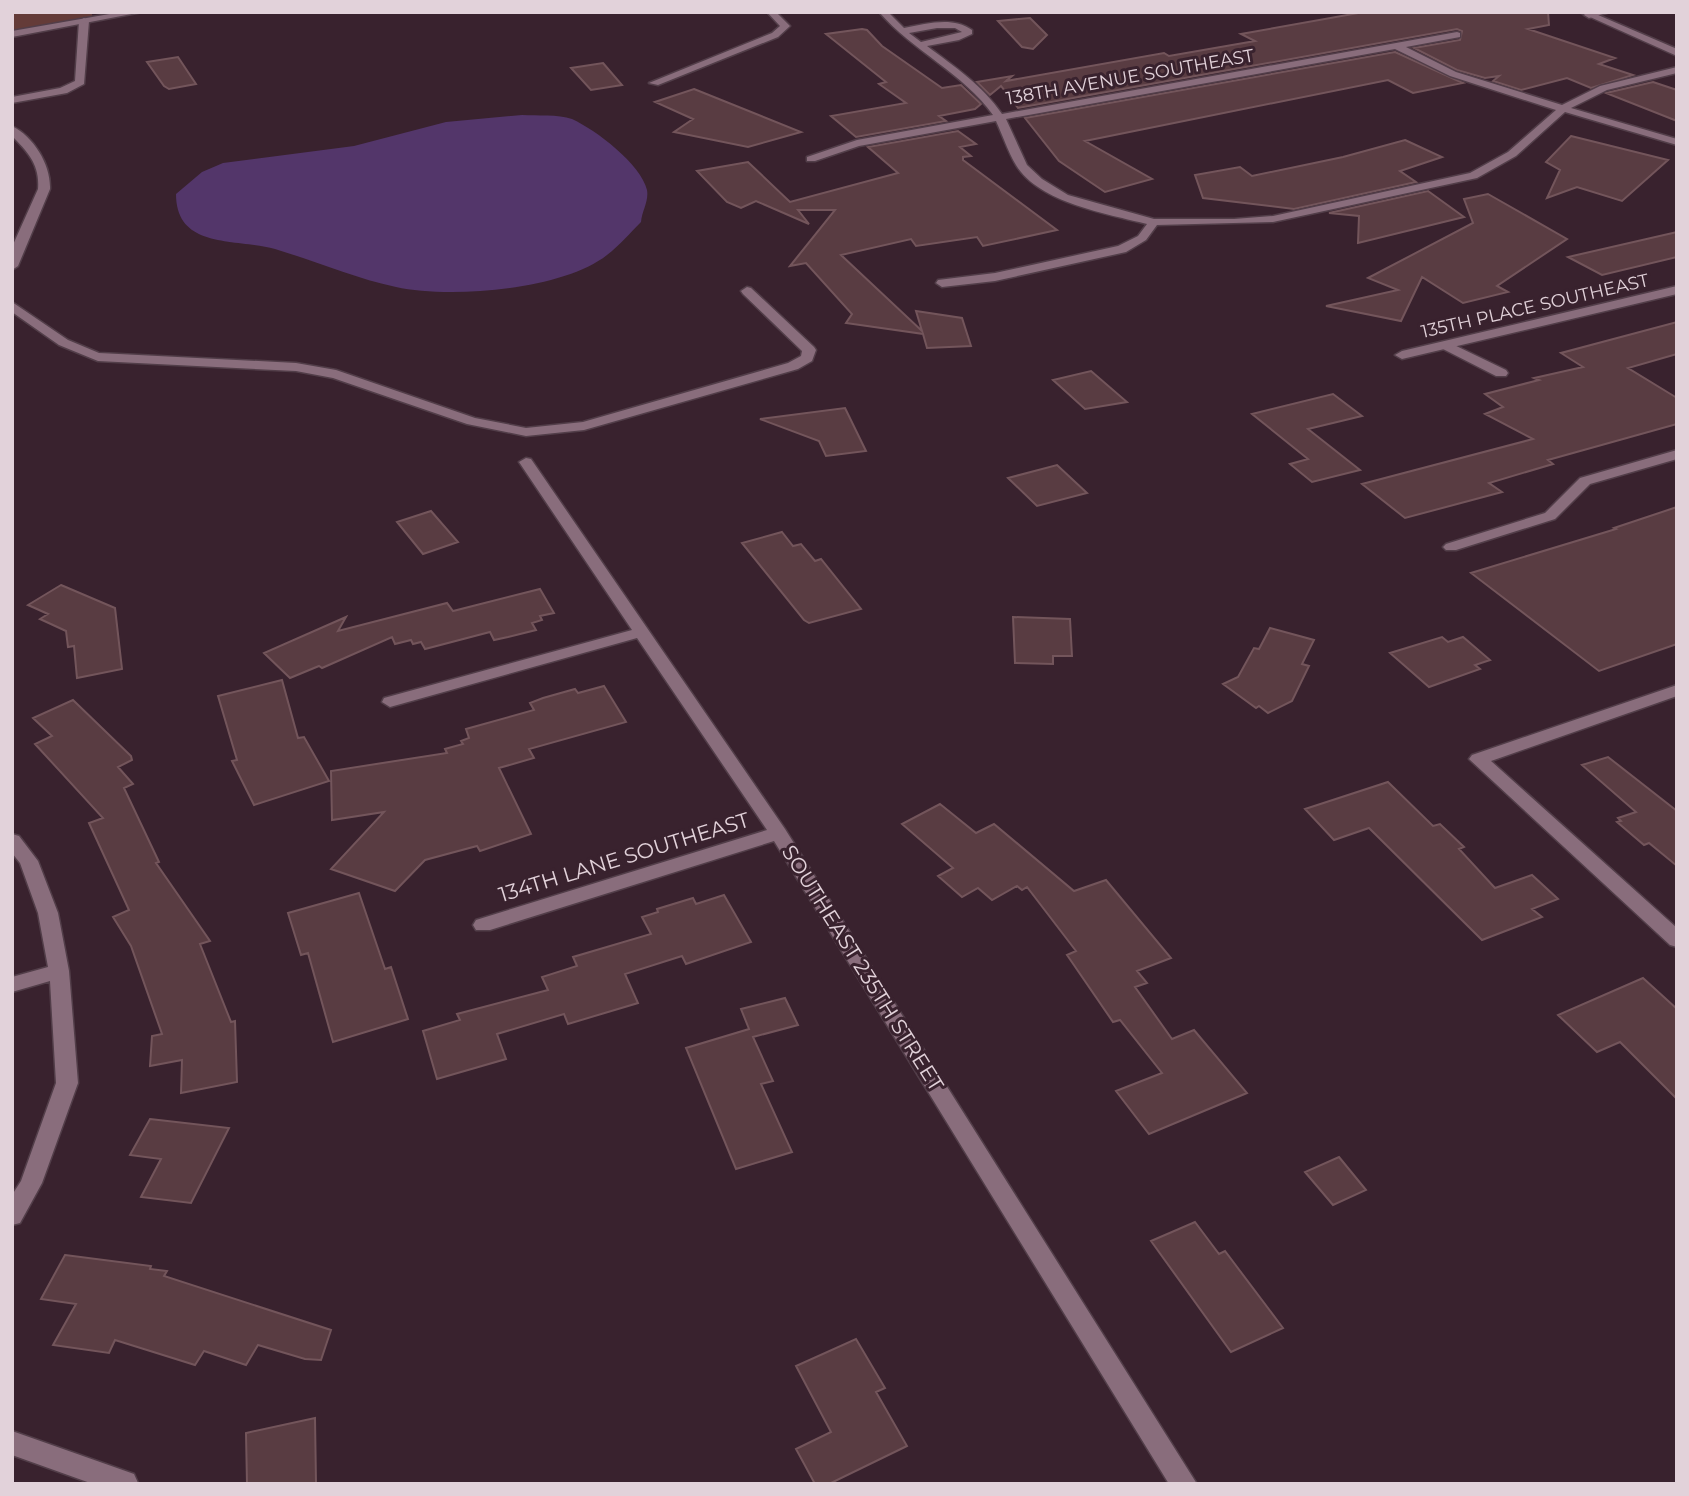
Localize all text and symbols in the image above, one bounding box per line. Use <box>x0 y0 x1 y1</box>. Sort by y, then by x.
street label: 138TH AVENUE SOUTHEAST <box>1004 44 1256 110</box>
street label: 135TH PLACE SOUTHEAST <box>1419 269 1652 343</box>
street label: 134TH LANE SOUTHEAST <box>496 807 752 907</box>
street label: SOUTHEAST 235TH STREET <box>777 840 949 1096</box>

